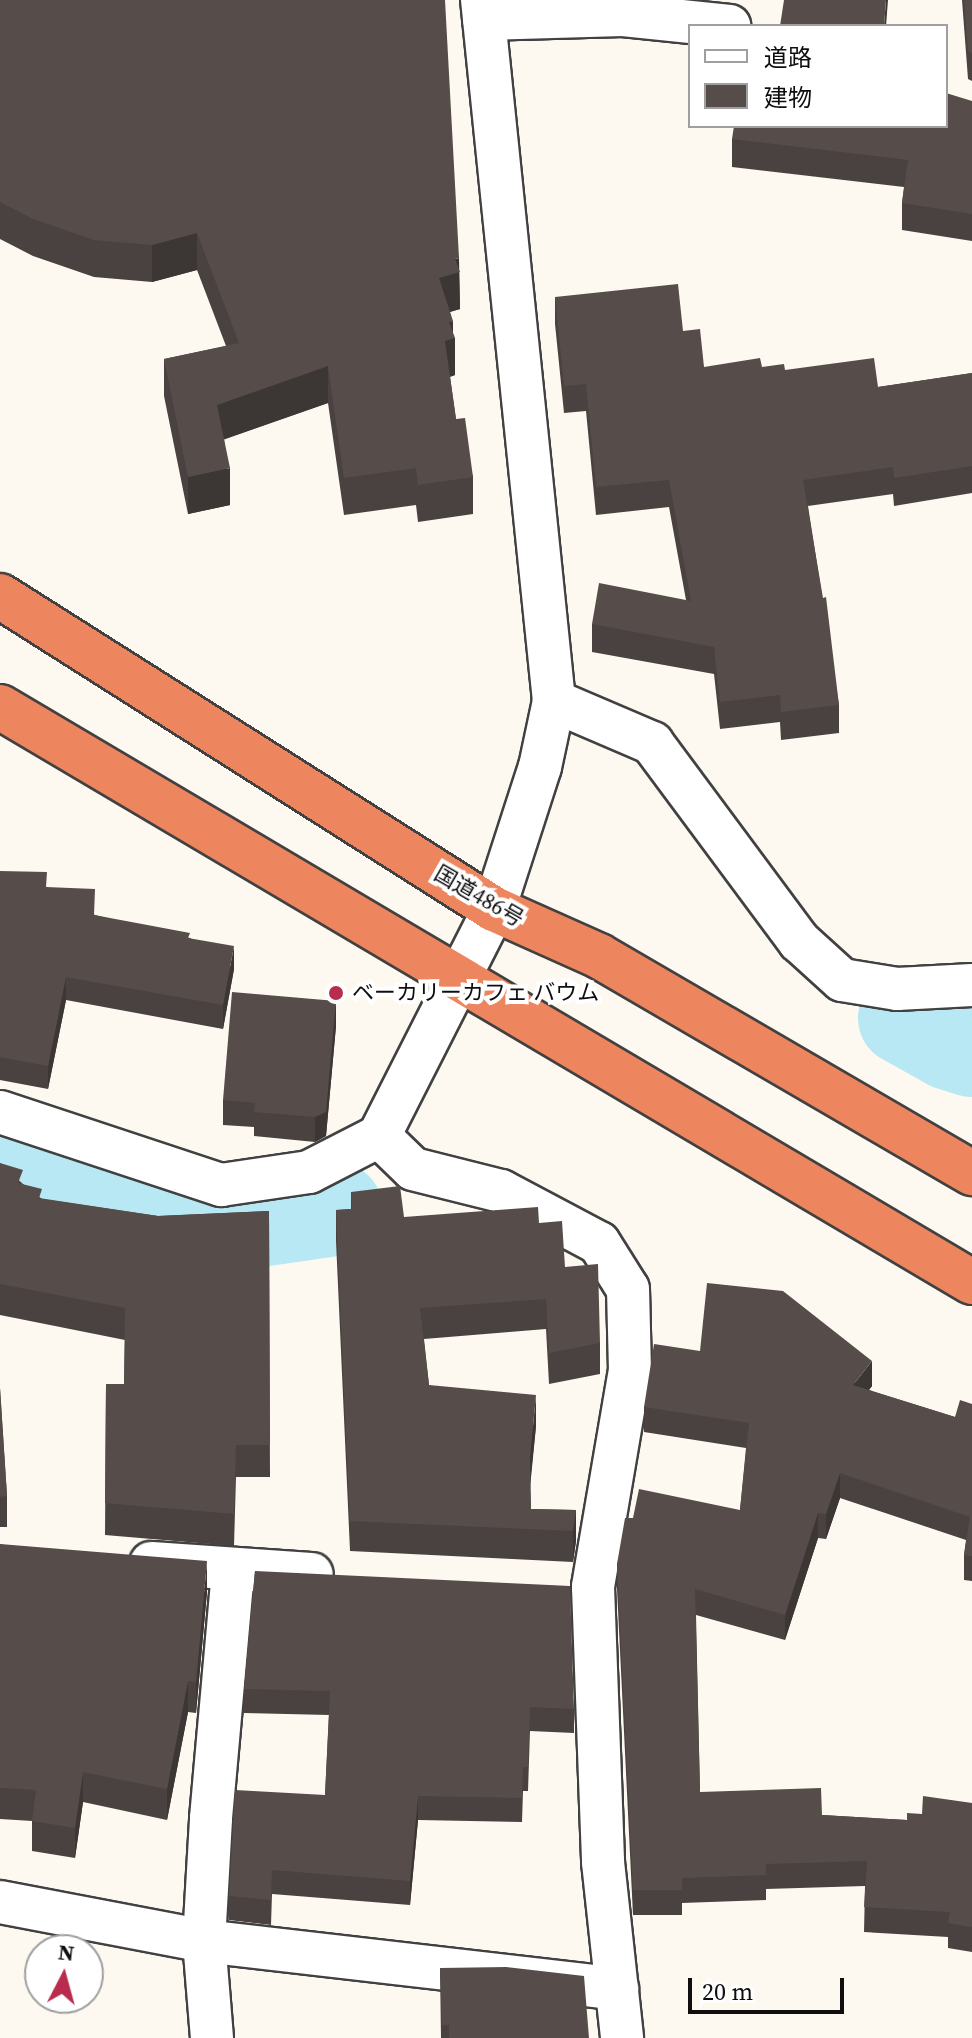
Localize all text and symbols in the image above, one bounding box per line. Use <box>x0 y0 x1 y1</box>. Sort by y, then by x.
legend <box>688 24 948 128</box>
text: 道路 <box>764 41 812 74</box>
text: 建物 <box>764 81 812 114</box>
street label: 国道486号 <box>430 860 528 932</box>
place label: ベーカリーカフェ バウム <box>352 980 599 1006</box>
marker: ベーカリーカフェ バウム <box>327 984 345 1002</box>
north arrow <box>24 1934 104 2014</box>
text: N <box>57 1936 76 1968</box>
scale bar <box>692 1962 848 2012</box>
text: 20 m <box>702 1975 753 2008</box>

